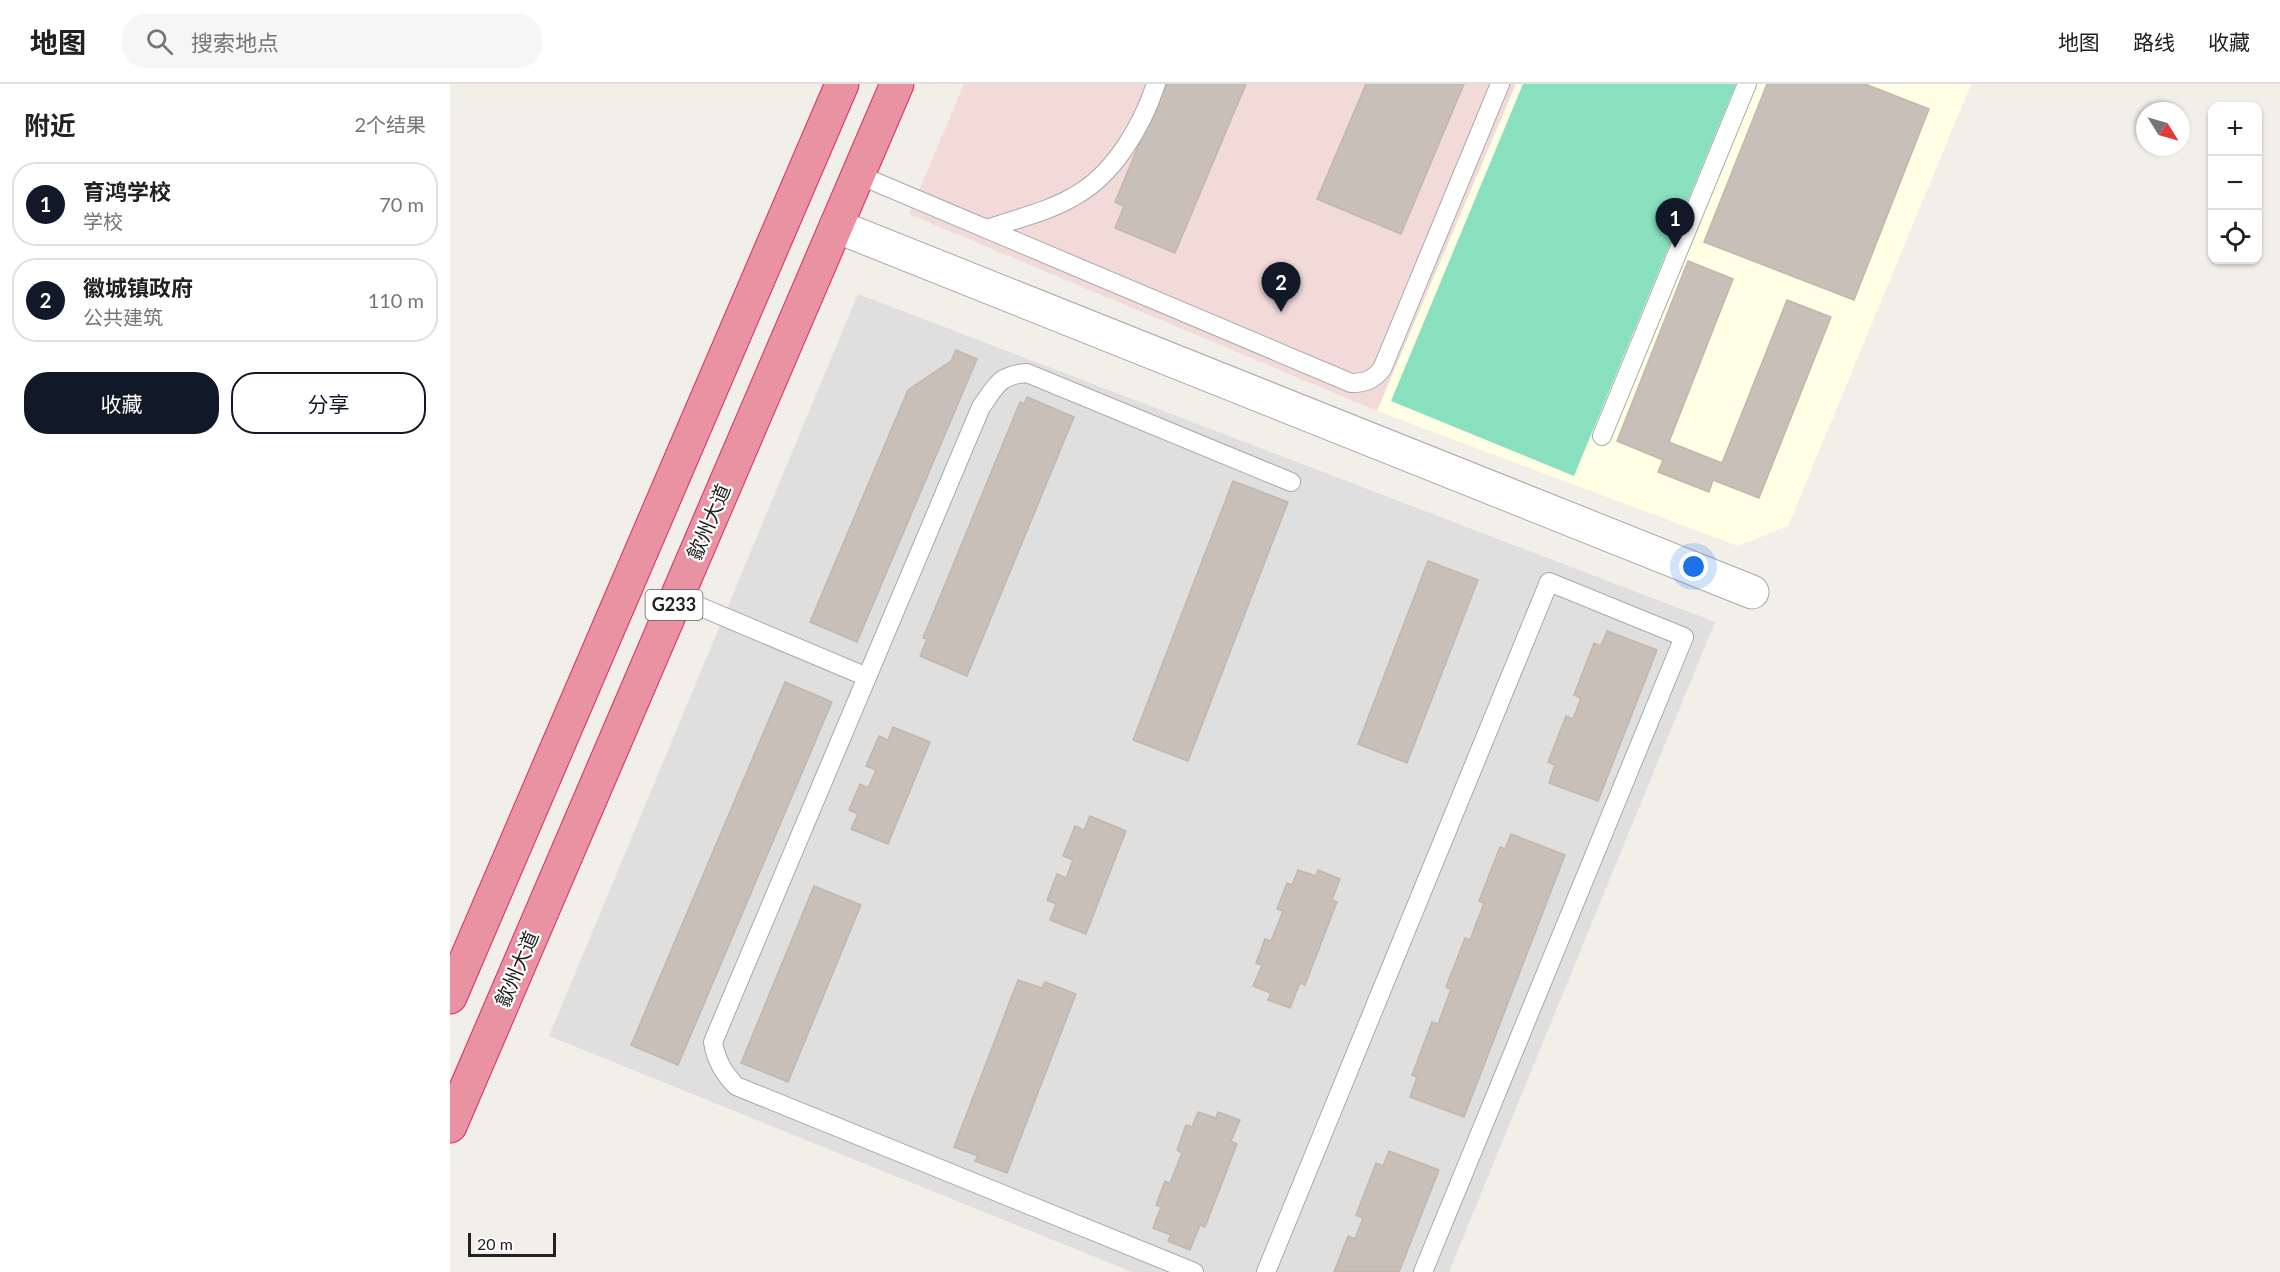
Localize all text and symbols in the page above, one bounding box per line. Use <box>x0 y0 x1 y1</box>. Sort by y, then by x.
search box <box>122 14 542 68</box>
text: 地图 <box>30 25 86 59</box>
icon: search <box>143 25 176 58</box>
text: 搜索地点 <box>191 29 279 56</box>
text: 地图 <box>2058 29 2100 54</box>
text: 路线 <box>2133 29 2175 54</box>
text: 收藏 <box>2208 29 2250 54</box>
north arrow <box>2136 102 2190 156</box>
map controls <box>2208 102 2262 264</box>
button: + <box>2208 102 2262 156</box>
text: 附近 <box>24 109 76 141</box>
text: 2个结果 <box>354 112 426 136</box>
button: − <box>2208 156 2262 210</box>
text: 育鸿学校 <box>83 178 171 205</box>
text: 1 <box>40 192 51 216</box>
text: 70 m <box>379 192 424 216</box>
pin: 1 <box>1656 198 1694 248</box>
text: 学校 <box>83 209 123 233</box>
button: locate <box>2208 210 2262 264</box>
pin: 2 <box>1262 262 1300 312</box>
text: 徽城镇政府 <box>83 274 193 301</box>
text: 2 <box>40 288 51 312</box>
text: 110 m <box>368 288 424 312</box>
text: 公共建筑 <box>83 305 163 329</box>
button: 收藏 <box>24 372 219 434</box>
button: 分享 <box>231 372 426 434</box>
street label: 歙州大道 <box>681 480 735 563</box>
your location <box>1679 552 1708 581</box>
road number: G233 <box>646 590 702 620</box>
street label: 歙州大道 <box>489 927 543 1010</box>
scale bar <box>468 1230 556 1258</box>
text: 20 m <box>477 1234 513 1253</box>

